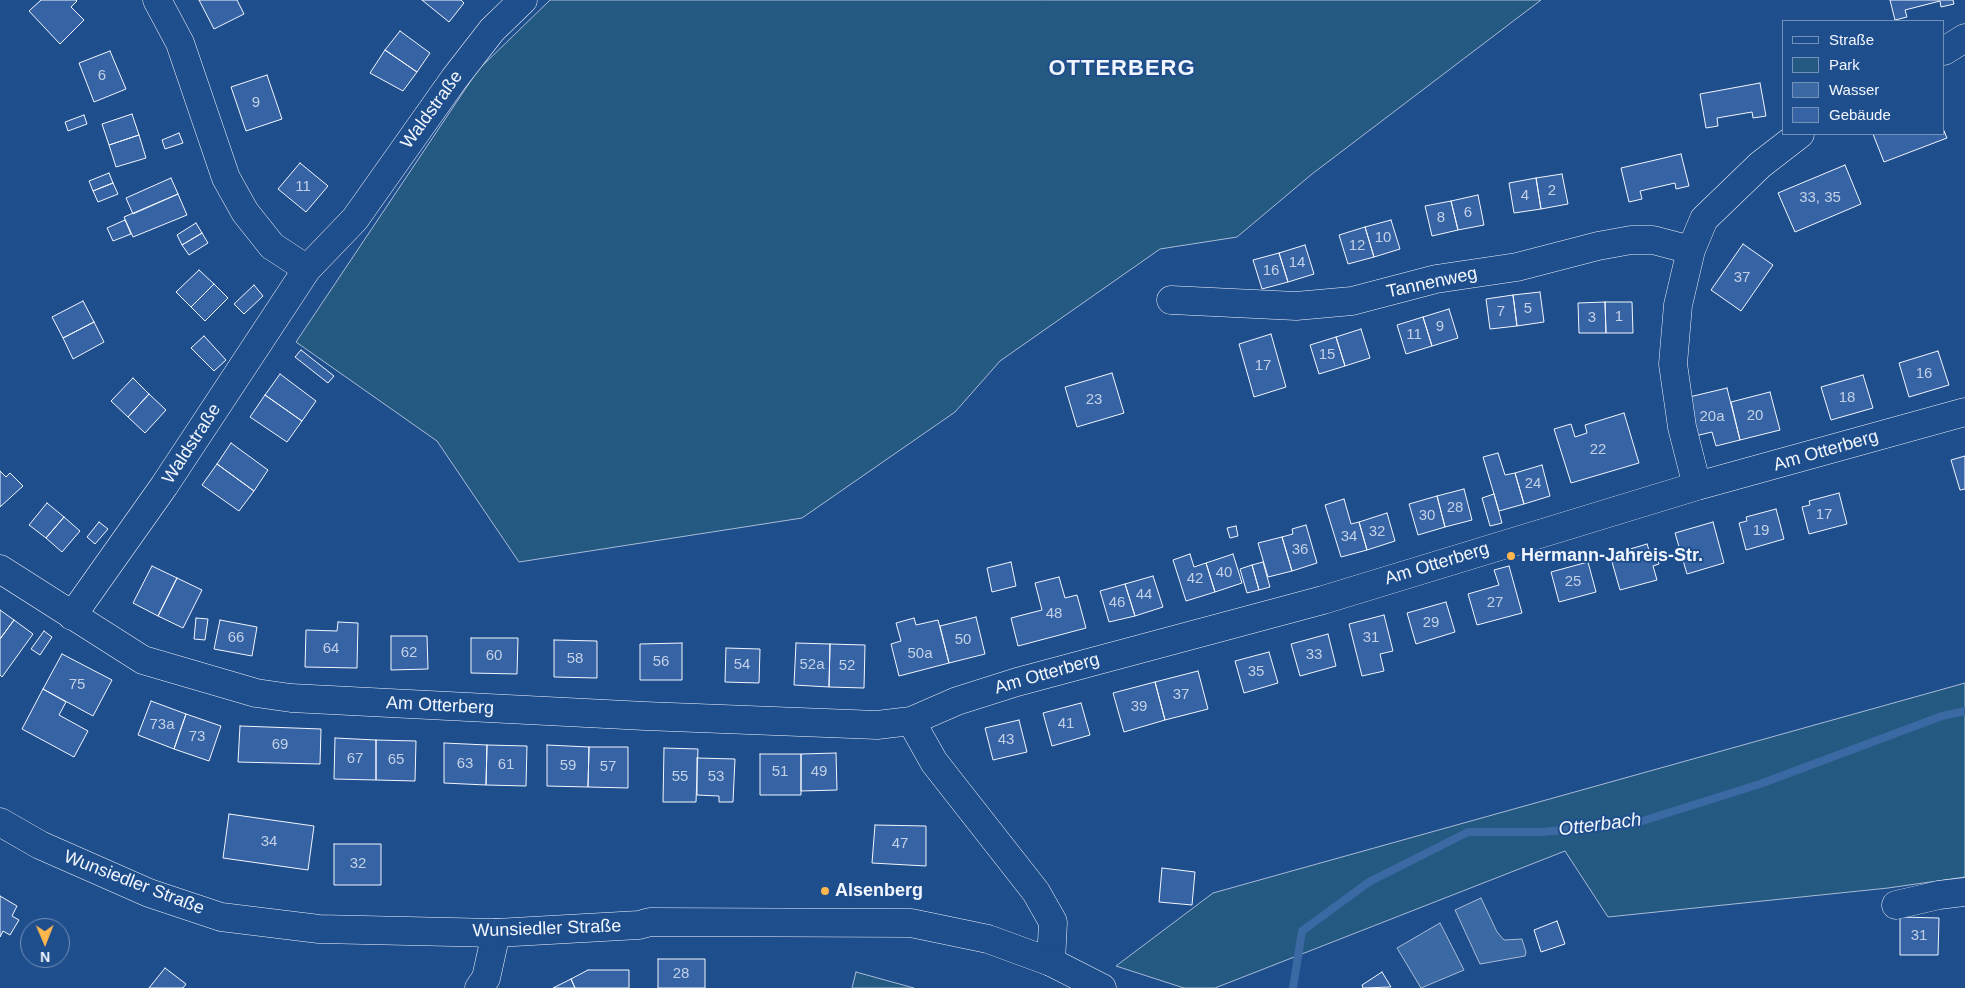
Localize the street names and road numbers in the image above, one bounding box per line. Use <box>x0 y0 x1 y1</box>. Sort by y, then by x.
street label: Waldstraße <box>396 67 468 153</box>
street label: Tannenweg <box>1385 263 1479 303</box>
street label: Waldstraße <box>158 400 226 488</box>
street label: Am Otterberg <box>1771 426 1881 476</box>
street label: Am Otterberg <box>1382 538 1492 590</box>
street label: Am Otterberg <box>992 649 1102 699</box>
street label: Am Otterberg <box>385 692 495 720</box>
street label: Wunsiedler Straße <box>61 846 207 920</box>
street label: Wunsiedler Straße <box>472 916 622 942</box>

